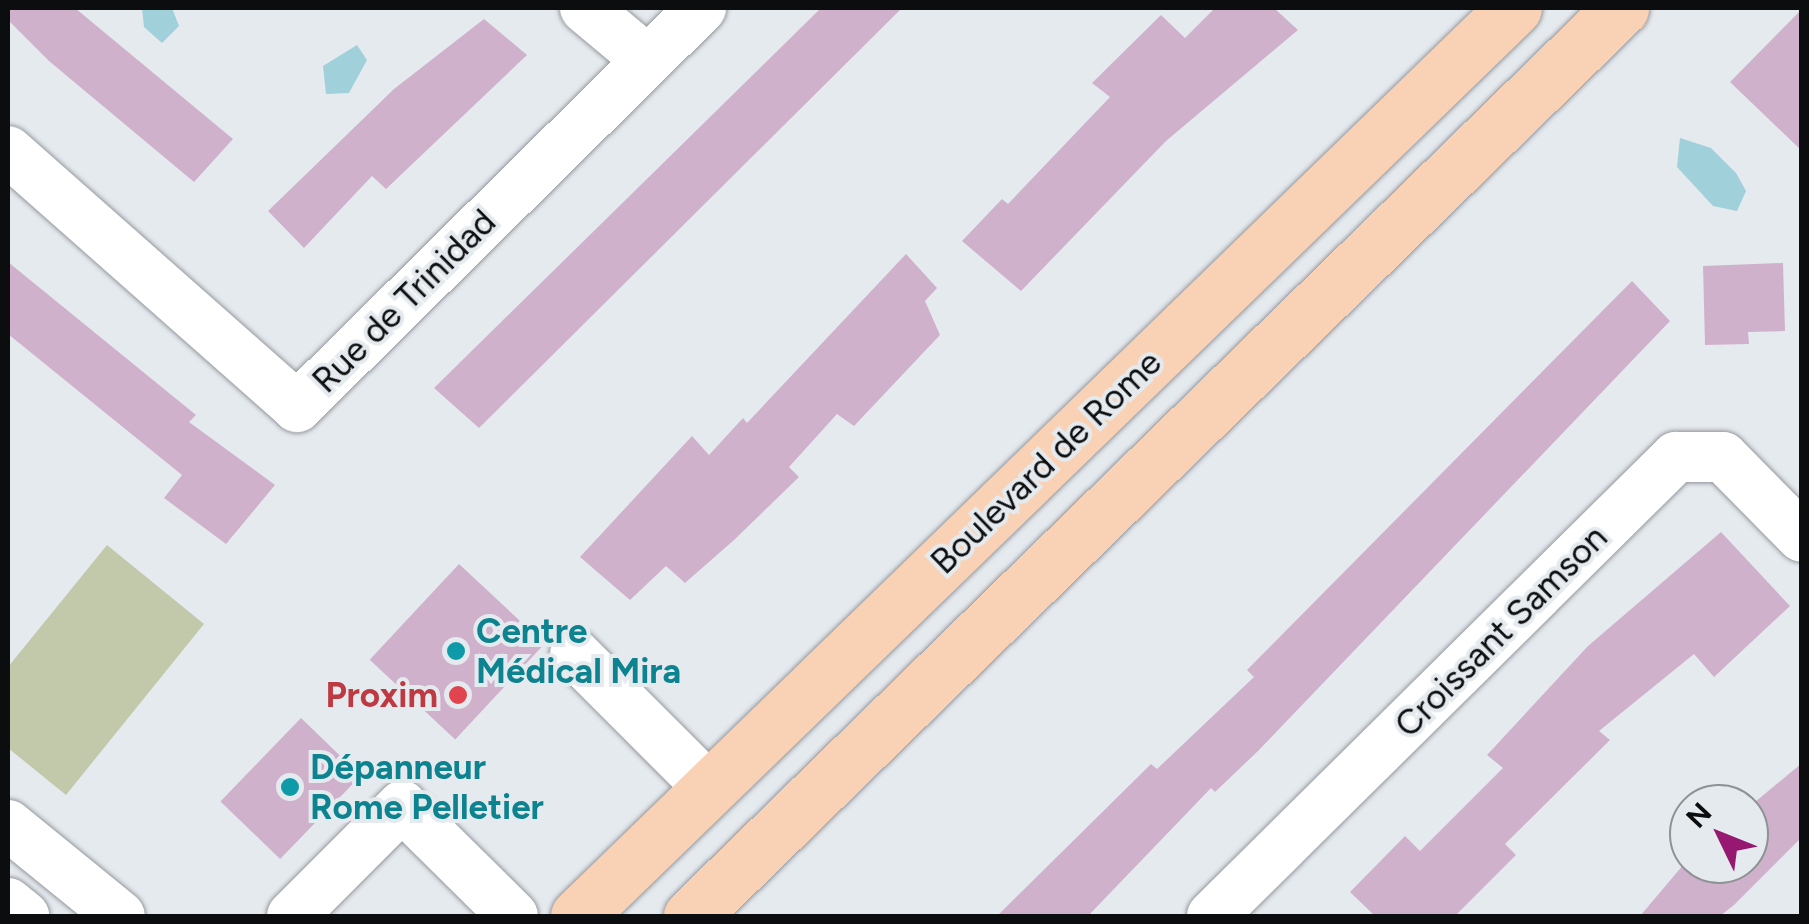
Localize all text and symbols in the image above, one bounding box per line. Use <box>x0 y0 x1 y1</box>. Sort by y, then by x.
street label: Rue de Trinidad <box>304 201 504 401</box>
street label: Boulevard de Rome <box>922 341 1170 583</box>
street label: Croissant Samson <box>1386 516 1616 746</box>
place label: Centre Médical Mira <box>476 610 681 692</box>
marker: Centre Médical Mira <box>445 640 467 662</box>
place label: Proxim <box>326 674 438 716</box>
marker: Proxim <box>447 684 469 706</box>
place label: Dépanneur Rome Pelletier <box>310 746 544 828</box>
marker: Dépanneur Rome Pelletier <box>279 776 301 798</box>
north arrow <box>1669 784 1769 884</box>
text: N <box>1679 795 1718 834</box>

